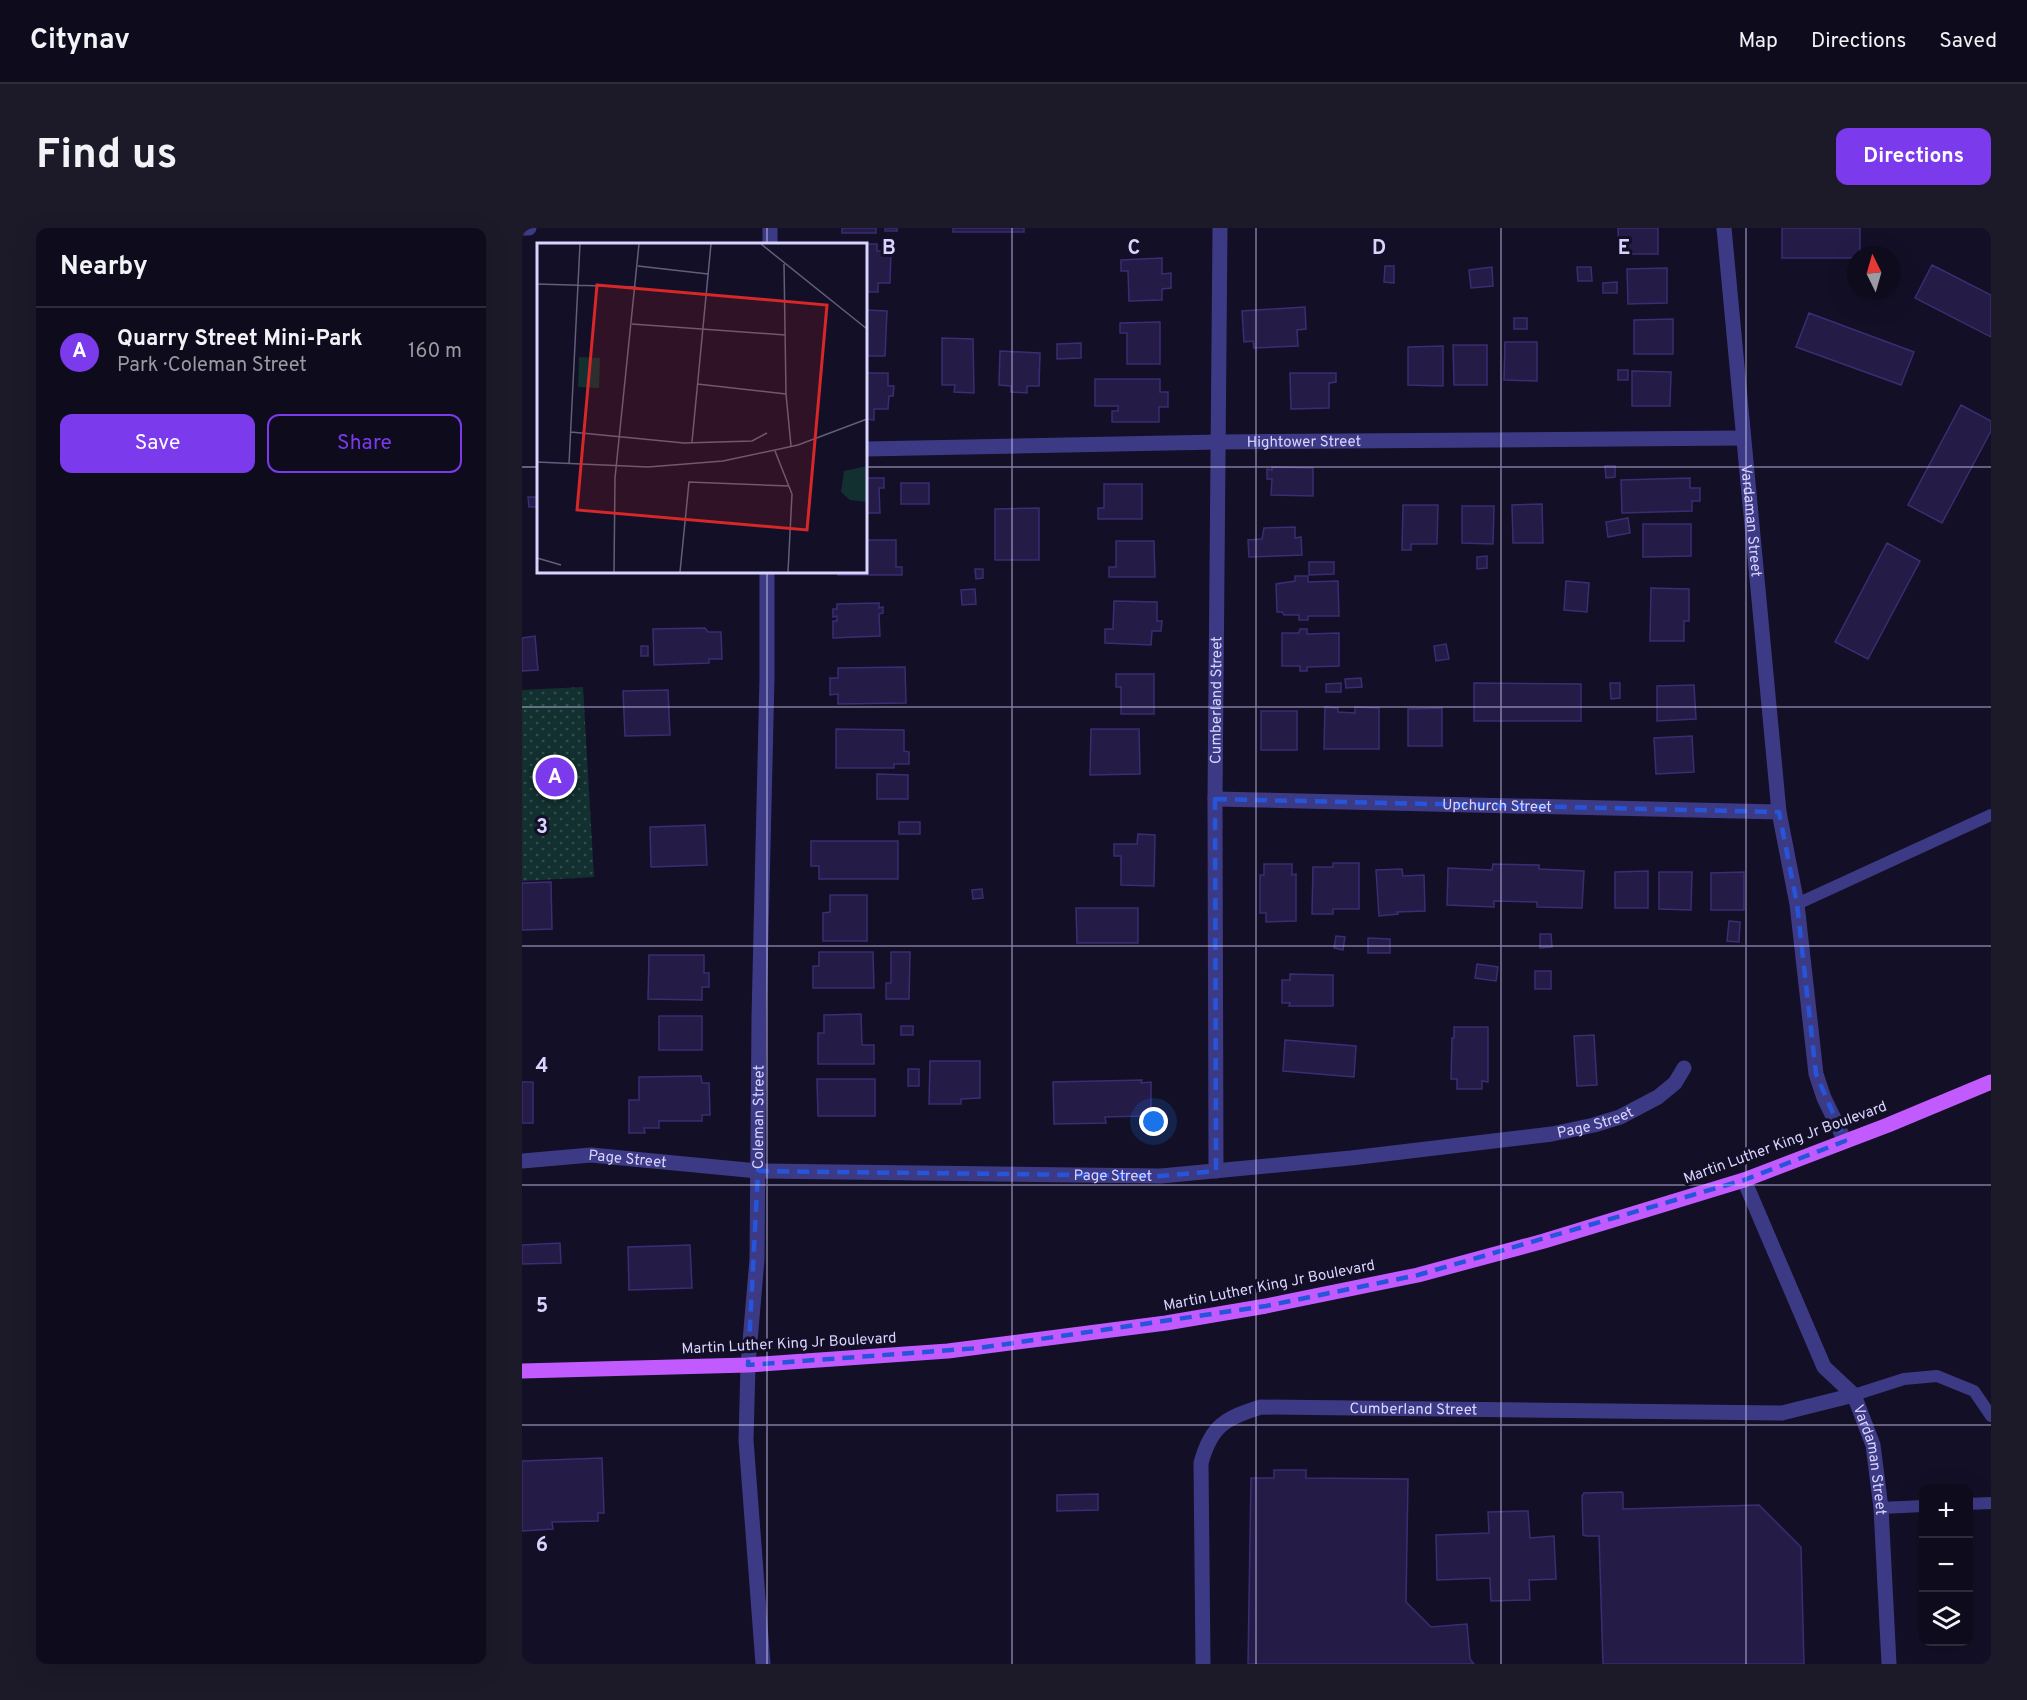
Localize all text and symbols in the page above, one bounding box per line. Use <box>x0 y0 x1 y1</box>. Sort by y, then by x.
text: Citynav <box>30 23 130 59</box>
text: Map <box>1738 28 1778 55</box>
text: Directions <box>1811 28 1906 55</box>
text: Saved <box>1939 28 1997 55</box>
button: Directions <box>1836 128 1991 185</box>
text: Find us <box>36 130 177 183</box>
text: B <box>882 236 896 262</box>
text: C <box>1128 236 1140 262</box>
text: D <box>1372 236 1386 262</box>
text: E <box>1618 236 1630 262</box>
inset map <box>537 243 867 573</box>
north arrow <box>1847 246 1901 300</box>
text: Nearby <box>60 251 148 284</box>
text: Quarry Street Mini-Park <box>117 326 363 353</box>
text: A <box>72 339 87 365</box>
text: 160 m <box>408 339 462 365</box>
text: Park · Coleman Street <box>117 353 307 379</box>
button: Save <box>60 414 255 473</box>
button: Share <box>267 414 462 473</box>
street label: Hightower Street <box>1247 433 1361 453</box>
street label: Vardaman Street <box>1735 464 1765 578</box>
street label: Cumberland Street <box>1207 636 1227 764</box>
pin: A <box>536 754 574 800</box>
street label: Upchurch Street <box>1442 796 1552 818</box>
text: 3 <box>536 815 548 841</box>
text: 4 <box>536 1054 548 1080</box>
street label: Coleman Street <box>750 1065 770 1169</box>
street label: Martin Luther King Jr Boulevard <box>1681 1098 1890 1189</box>
street label: Page Street <box>1556 1103 1637 1144</box>
your location <box>1139 1107 1168 1136</box>
street label: Page Street <box>587 1147 667 1173</box>
street label: Page Street <box>1074 1167 1152 1187</box>
street label: Martin Luther King Jr Boulevard <box>1162 1257 1377 1316</box>
text: 5 <box>536 1294 548 1320</box>
street label: Martin Luther King Jr Boulevard <box>681 1329 897 1360</box>
street label: Cumberland Street <box>1350 1400 1477 1420</box>
street label: Vardaman Street <box>1848 1402 1889 1516</box>
map controls <box>1919 1484 1973 1646</box>
button: + <box>1919 1484 1973 1538</box>
text: 6 <box>536 1533 548 1559</box>
button: − <box>1919 1538 1973 1592</box>
button: layers <box>1919 1592 1973 1646</box>

